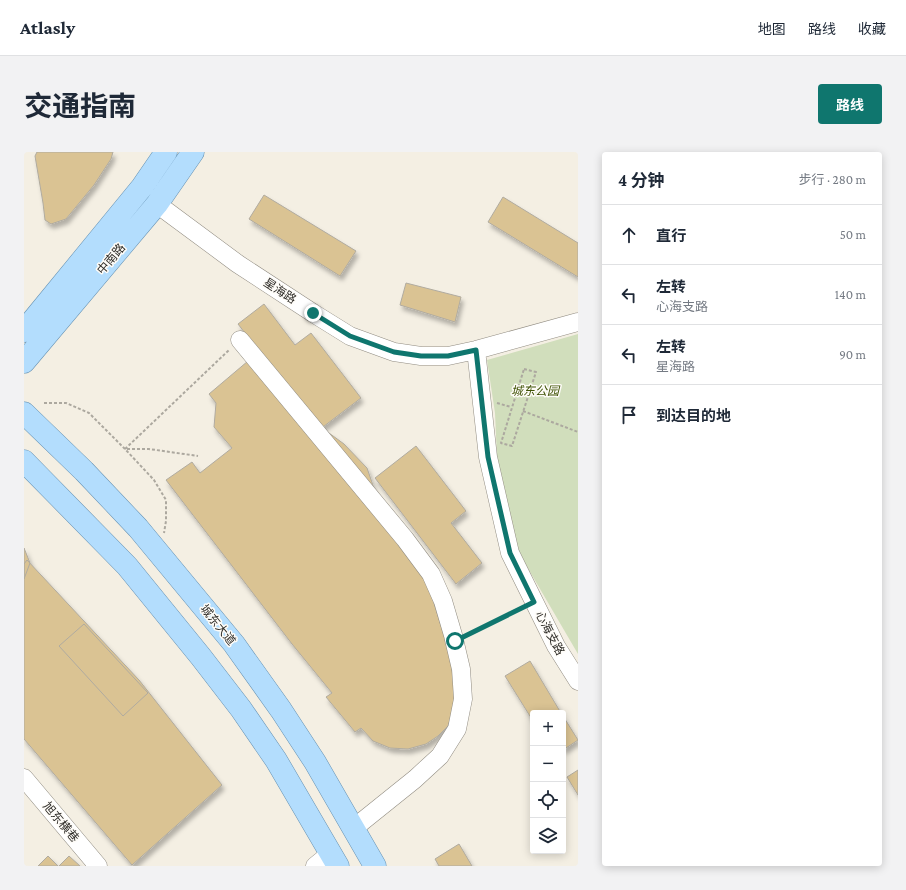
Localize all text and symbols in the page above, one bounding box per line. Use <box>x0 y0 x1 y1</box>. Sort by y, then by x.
text: Atlasly <box>20 17 75 38</box>
text: 地图 <box>758 21 786 37</box>
text: 路线 <box>808 21 836 37</box>
text: 收藏 <box>858 21 886 37</box>
button: 路线 <box>818 84 882 124</box>
text: 交通指南 <box>24 91 136 122</box>
text: 4 分钟 <box>618 171 664 190</box>
text: 步行 · 280 m <box>799 172 866 187</box>
icon: ahead <box>618 224 640 246</box>
text: 50 m <box>840 227 866 242</box>
text: 直行 <box>656 228 686 244</box>
street label: 中南路 <box>94 241 128 277</box>
street label: 星海路 <box>261 275 299 307</box>
text: 左转 <box>656 279 686 295</box>
icon: left <box>618 284 640 306</box>
text: 140 m <box>835 287 866 302</box>
text: 心海支路 <box>656 299 708 314</box>
route end <box>304 304 322 322</box>
text: 左转 <box>656 339 686 355</box>
icon: left <box>618 344 640 366</box>
text: 90 m <box>839 347 866 362</box>
text: 星海路 <box>656 359 695 374</box>
park label: 城东公园 <box>511 384 561 398</box>
icon: arrive <box>618 404 640 426</box>
text: 到达目的地 <box>656 408 731 424</box>
street label: 城东大道 <box>197 602 239 648</box>
street label: 心海支路 <box>533 609 567 657</box>
route start <box>446 632 464 650</box>
map controls <box>530 710 566 854</box>
button: + <box>530 710 566 746</box>
button: − <box>530 746 566 782</box>
button: locate <box>530 782 566 818</box>
street label: 旭东横巷 <box>40 799 82 845</box>
button: layers <box>530 818 566 854</box>

